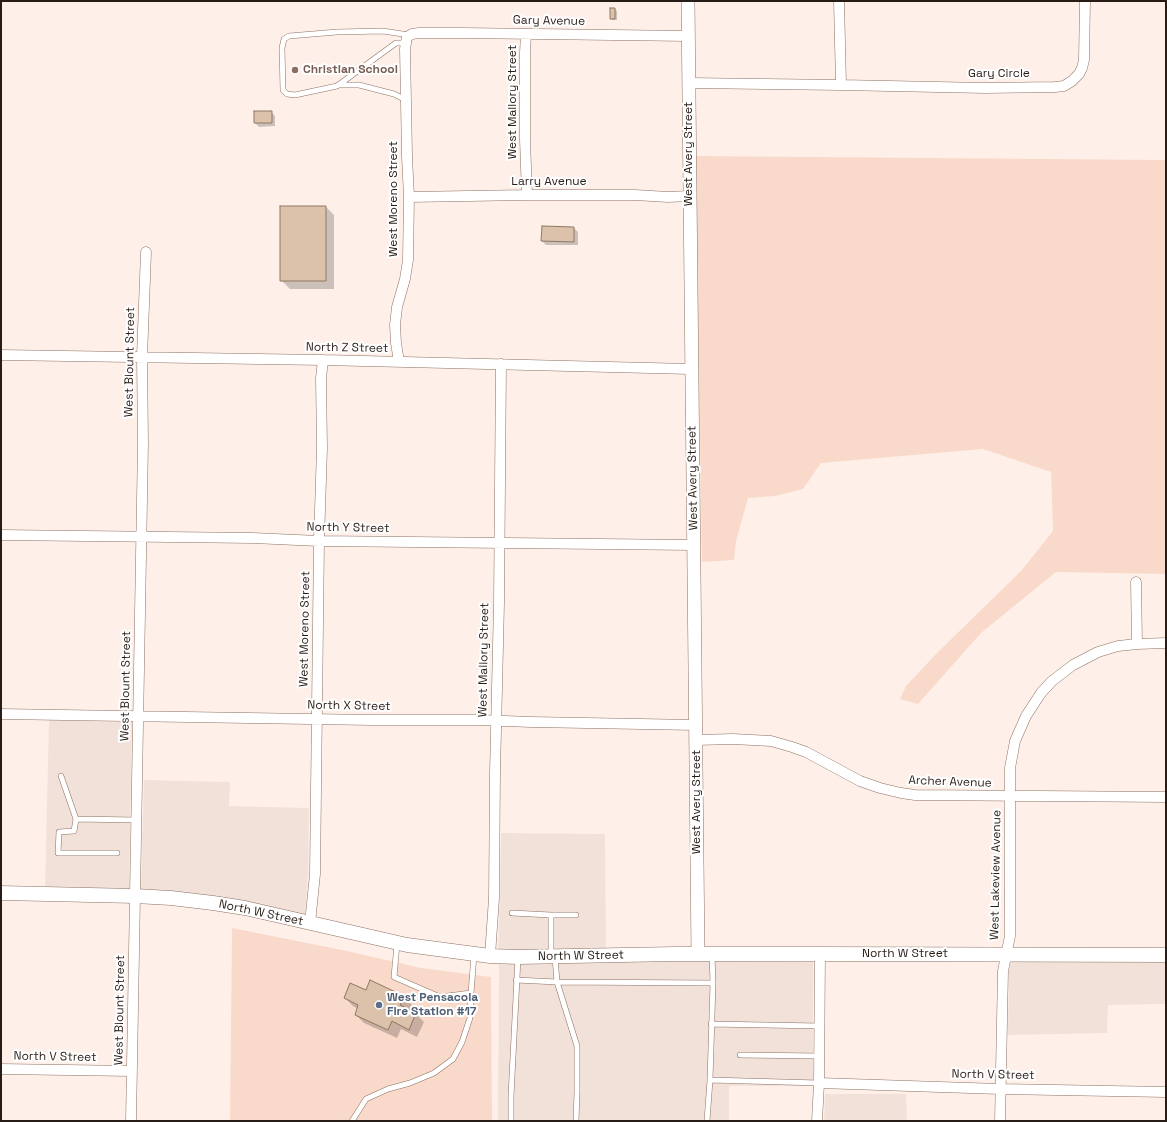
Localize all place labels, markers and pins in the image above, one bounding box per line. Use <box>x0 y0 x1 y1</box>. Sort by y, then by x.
place label: Christian School <box>303 63 398 77</box>
marker: Christian School <box>290 65 300 75</box>
place label: West Pensacola Fire Station #17 <box>387 991 478 1019</box>
marker: West Pensacola Fire Station #17 <box>374 1000 384 1010</box>

